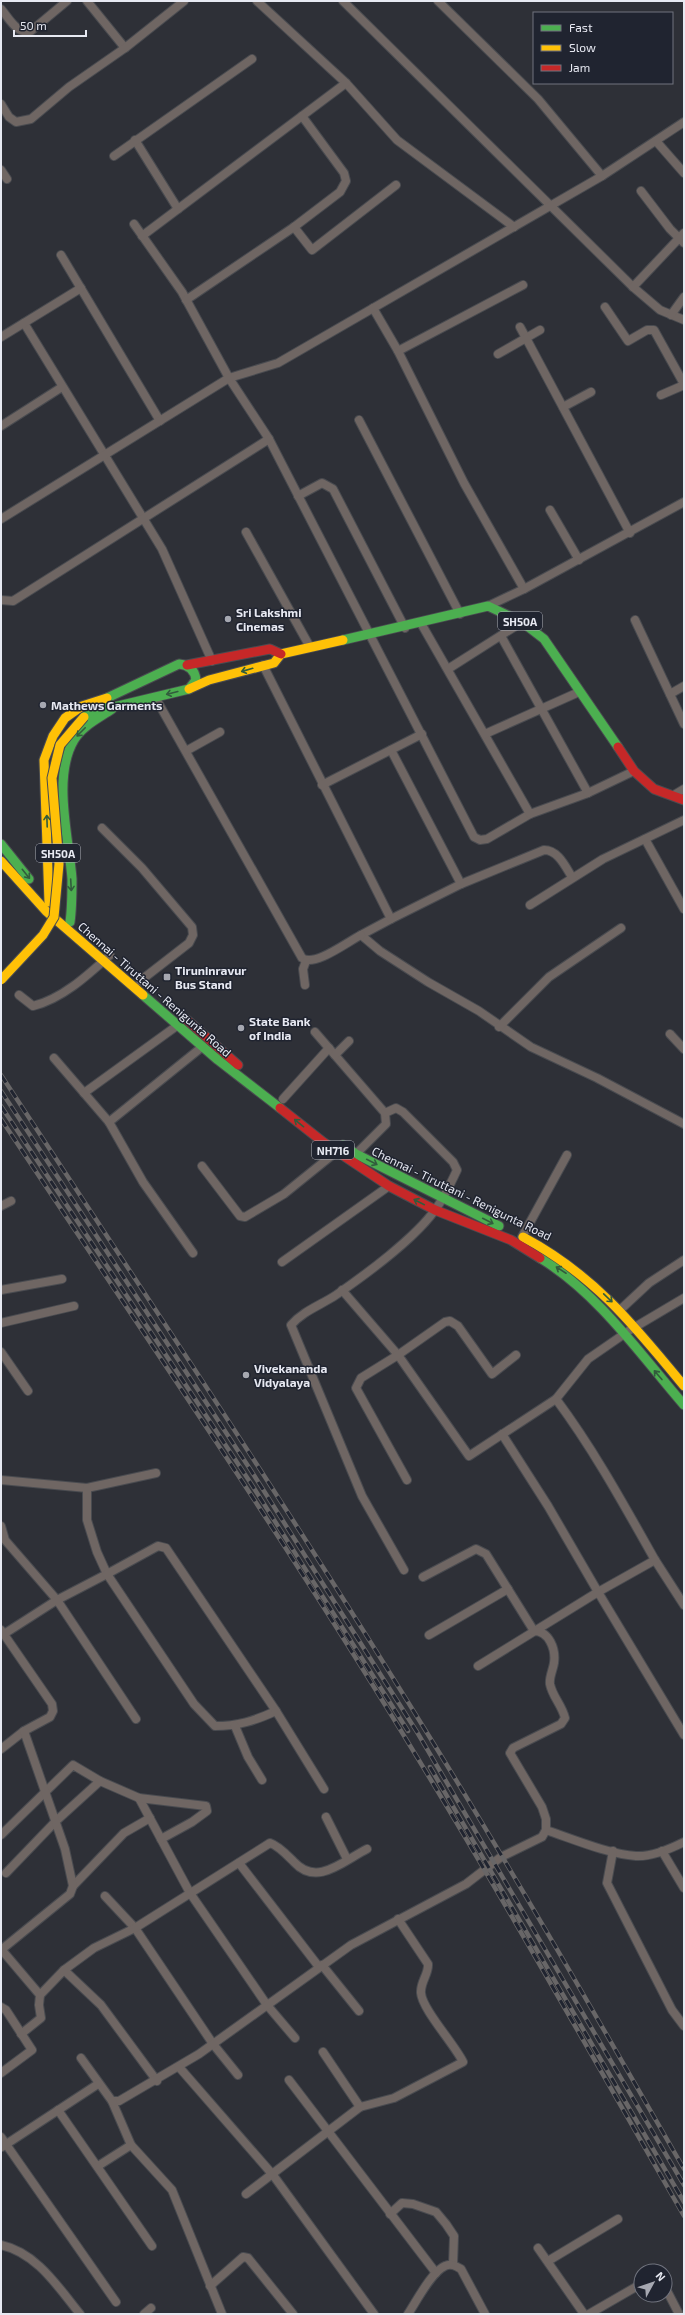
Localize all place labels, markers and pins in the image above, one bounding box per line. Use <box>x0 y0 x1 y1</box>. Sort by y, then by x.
place label: Sri Lakshmi Cinemas <box>236 605 302 633</box>
marker: Sri Lakshmi Cinemas <box>223 614 233 624</box>
place label: Mathews Garments <box>51 698 162 712</box>
marker: Mathews Garments <box>38 700 48 710</box>
place label: Tiruninravur Bus Stand <box>175 963 246 991</box>
marker: Tiruninravur Bus Stand <box>162 972 172 982</box>
place label: State Bank of India <box>249 1014 311 1042</box>
marker: State Bank of India <box>236 1023 246 1033</box>
place label: Vivekananda Vidyalaya <box>254 1361 327 1390</box>
marker: Vivekananda Vidyalaya <box>241 1370 251 1380</box>

